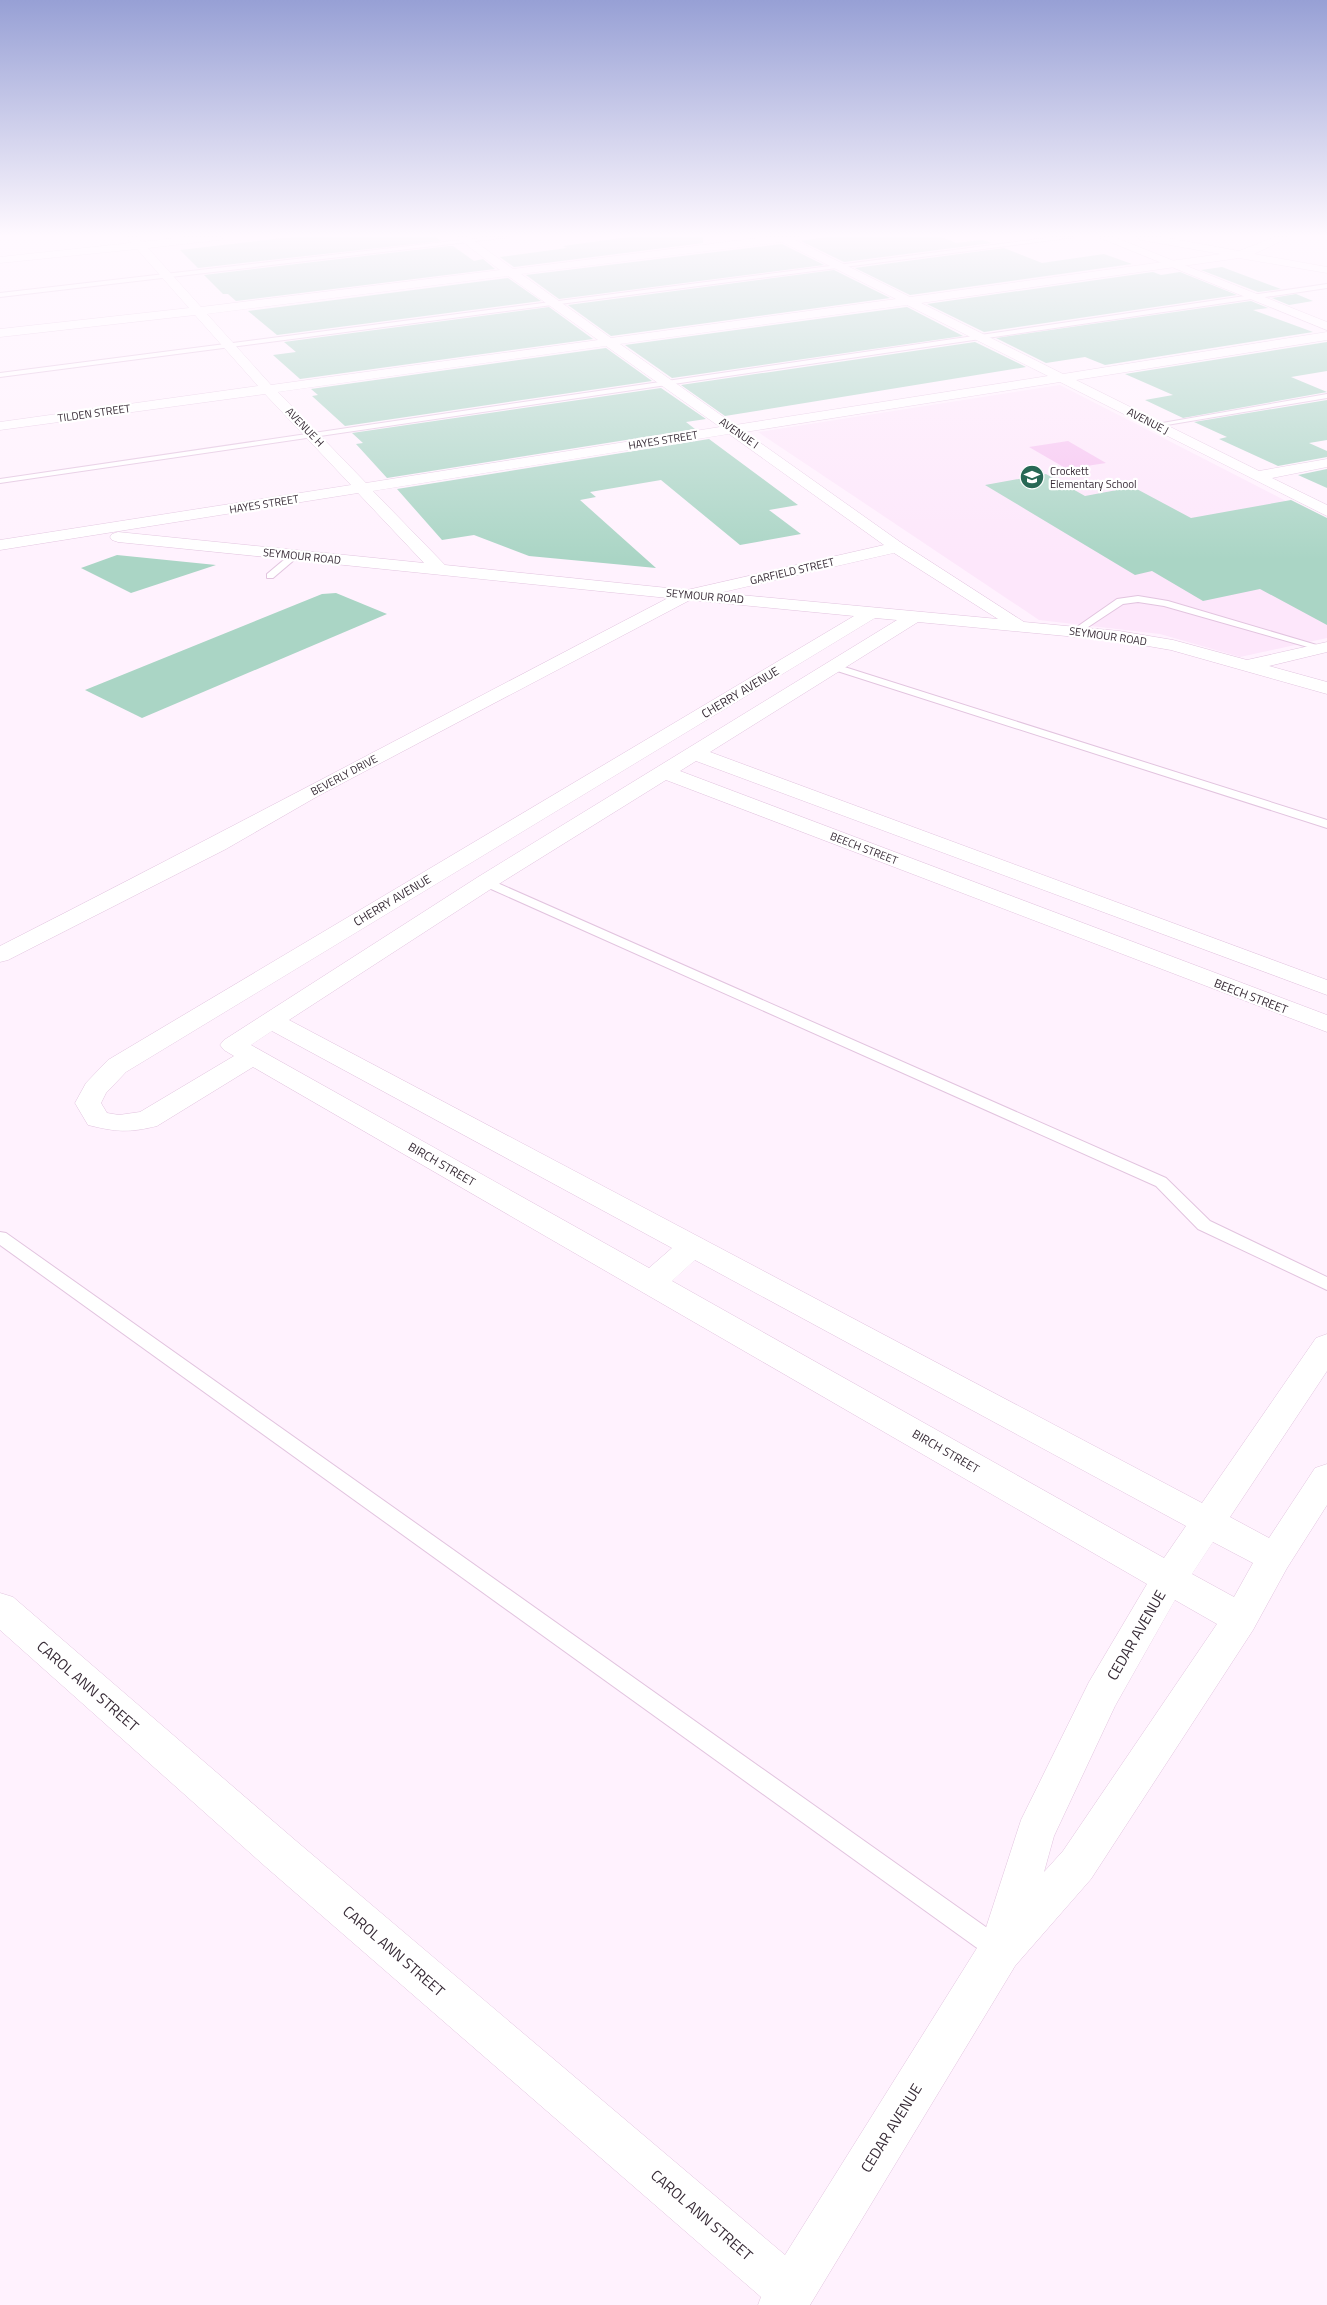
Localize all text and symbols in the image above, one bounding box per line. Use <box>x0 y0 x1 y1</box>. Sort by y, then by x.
street label: TILDEN STREET <box>57 400 132 426</box>
street label: AVENUE H <box>282 404 328 450</box>
street label: AVENUE J <box>1124 404 1172 438</box>
street label: AVENUE I <box>716 414 762 452</box>
street label: HAYES STREET <box>627 427 699 453</box>
place label: Crockett Elementary School <box>1050 463 1137 492</box>
school or university icon: Crockett Elementary School <box>1019 464 1045 490</box>
street label: HAYES STREET <box>228 491 300 517</box>
street label: SEYMOUR ROAD <box>262 544 342 568</box>
street label: GARFIELD STREET <box>748 553 836 588</box>
street label: SEYMOUR ROAD <box>665 585 745 607</box>
street label: SEYMOUR ROAD <box>1068 623 1148 649</box>
street label: CHERRY AVENUE <box>697 661 783 723</box>
street label: BEVERLY DRIVE <box>308 751 380 799</box>
street label: BEECH STREET <box>828 828 900 868</box>
street label: CHERRY AVENUE <box>349 869 435 931</box>
street label: BEECH STREET <box>1211 973 1291 1019</box>
street label: BIRCH STREET <box>405 1137 480 1191</box>
street label: BIRCH STREET <box>909 1424 984 1478</box>
street label: CEDAR AVENUE <box>1101 1585 1171 1685</box>
street label: CAROL ANN STREET <box>32 1635 144 1737</box>
street label: CAROL ANN STREET <box>338 1900 450 2002</box>
street label: CEDAR AVENUE <box>854 2079 928 2177</box>
street label: CAROL ANN STREET <box>646 2164 758 2266</box>

